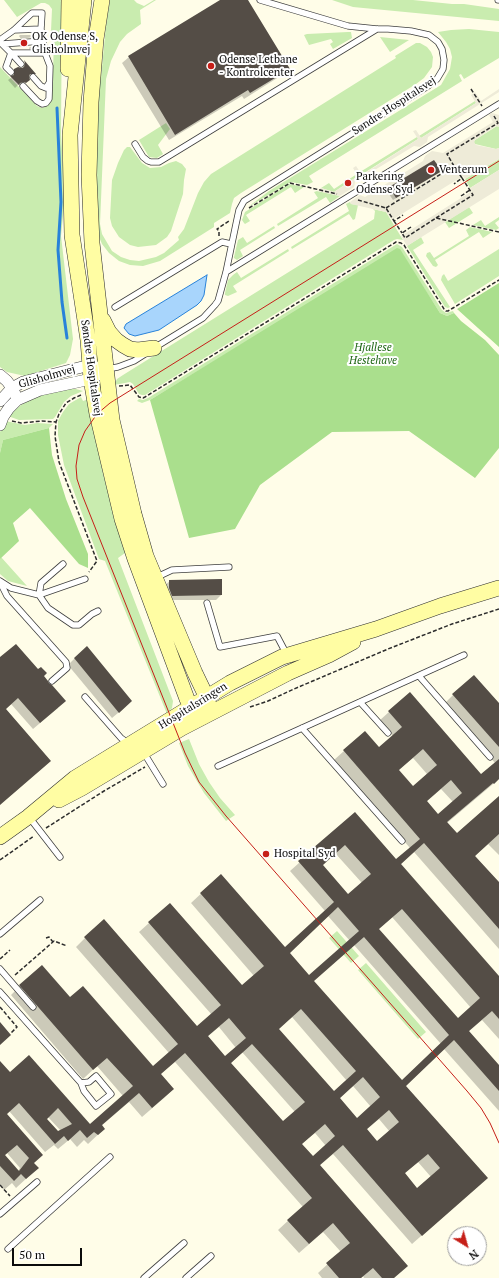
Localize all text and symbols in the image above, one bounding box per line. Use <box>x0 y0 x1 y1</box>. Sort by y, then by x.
place label: OK Odense S, Glisholmvej <box>32 30 98 56</box>
marker: OK Odense S, Glisholmvej <box>19 38 29 48</box>
place label: Odense Letbane - Kontrolcenter <box>219 53 298 79</box>
marker: Odense Letbane - Kontrolcenter <box>206 61 216 71</box>
street label: Søndre Hospitalsvej <box>350 74 438 138</box>
place label: Venterum <box>439 163 487 177</box>
marker: Venterum <box>426 165 436 175</box>
place label: Parkering Odense Syd <box>356 170 413 196</box>
marker: Parkering Odense Syd <box>343 178 353 188</box>
street label: Søndre Hospitalsvej <box>78 319 104 417</box>
park label: Hjallese Hestehave <box>349 341 397 367</box>
street label: Glisholmvej <box>17 363 77 391</box>
street label: Hospitalsringen <box>156 680 230 732</box>
place label: Hospital Syd <box>274 847 336 861</box>
marker: Hospital Syd <box>261 849 271 859</box>
north arrow <box>447 1226 487 1266</box>
scale bar <box>14 1240 84 1266</box>
text: 50 m <box>19 1247 45 1262</box>
text: N <box>466 1247 481 1263</box>

